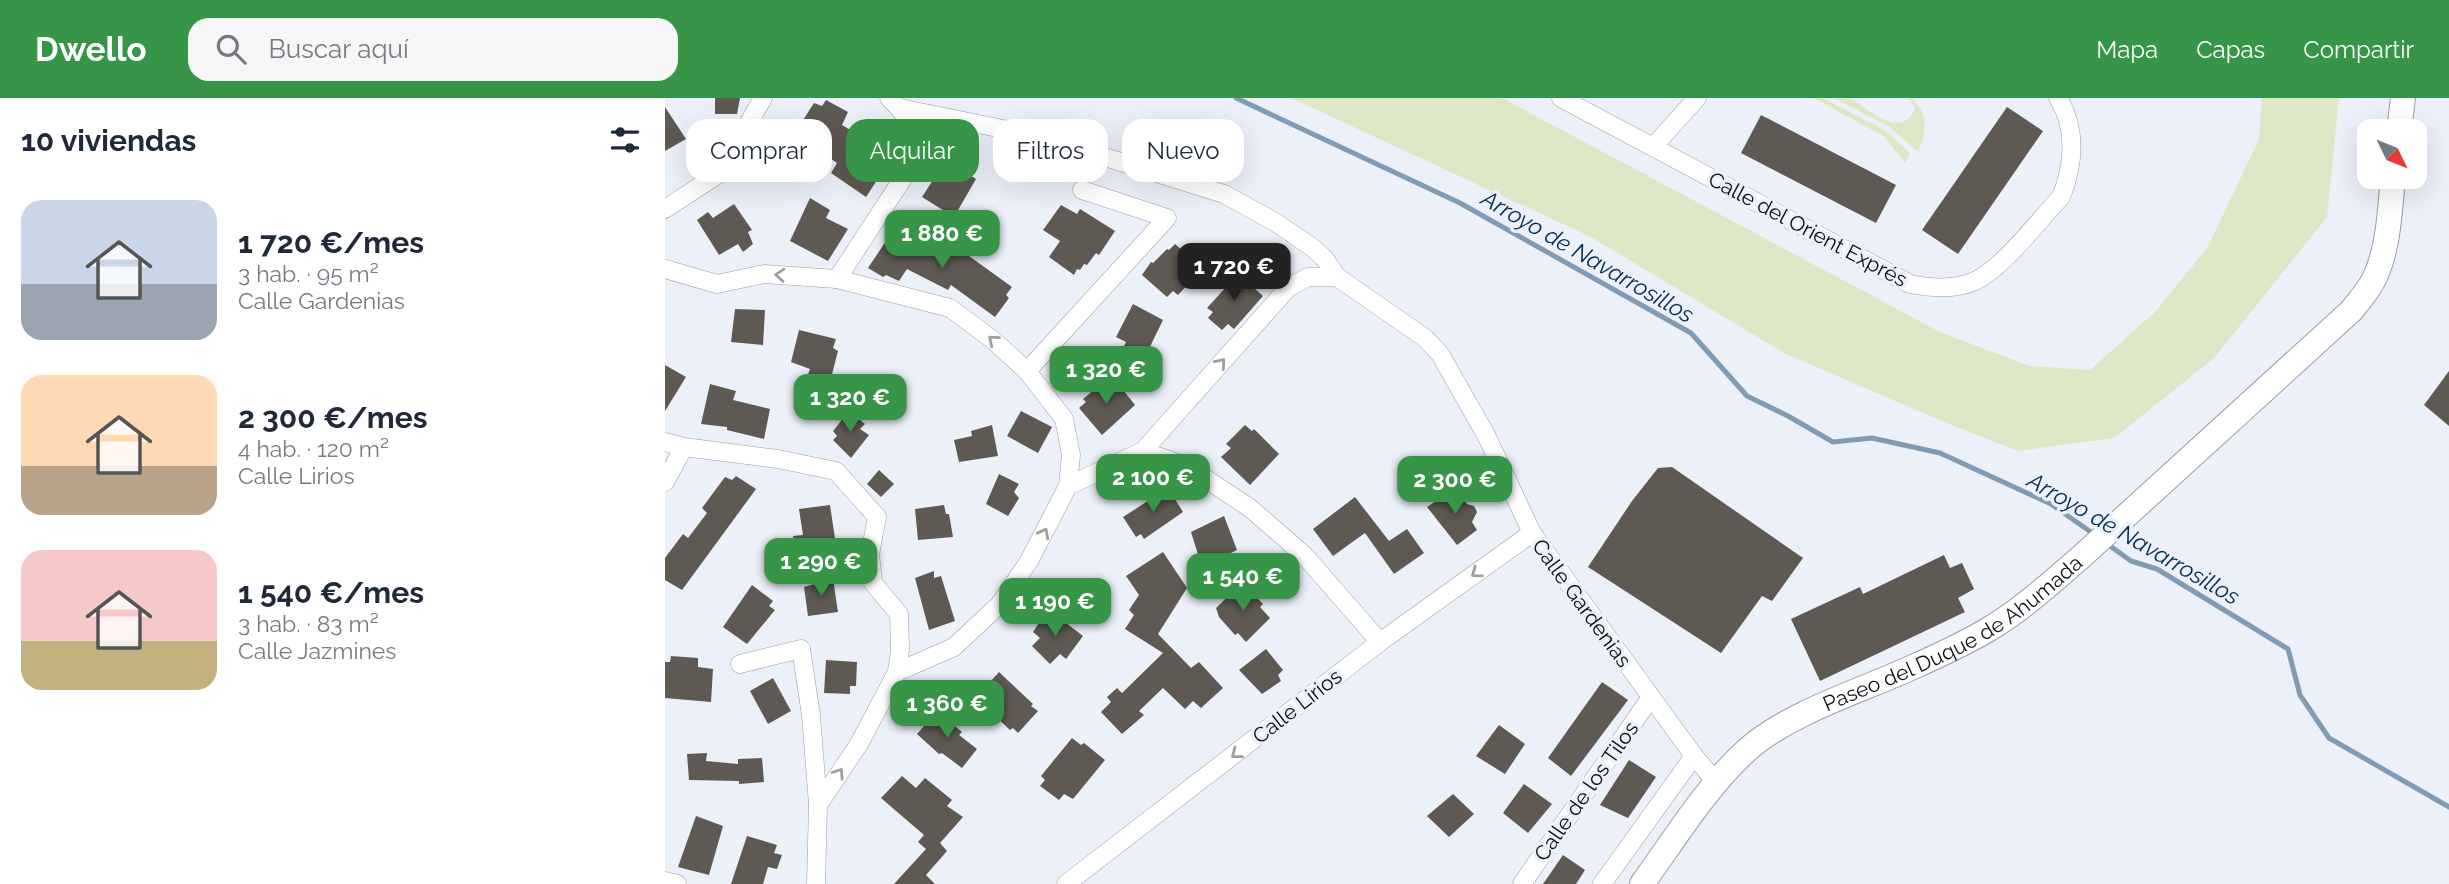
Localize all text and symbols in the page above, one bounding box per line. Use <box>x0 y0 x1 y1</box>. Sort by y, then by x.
search box <box>188 18 678 81</box>
text: Dwello <box>35 30 146 69</box>
icon: search <box>212 30 250 68</box>
text: Buscar aquí <box>268 34 409 64</box>
text: Mapa <box>2096 35 2158 64</box>
text: Capas <box>2196 35 2265 64</box>
text: Compartir <box>2303 35 2414 64</box>
chip: Comprar <box>686 119 832 182</box>
chip: Alquilar <box>846 119 979 182</box>
chip: Filtros <box>993 119 1108 182</box>
chip: Nuevo <box>1122 119 1244 182</box>
north arrow <box>2357 119 2427 189</box>
map controls <box>2357 119 2427 189</box>
icon: filters <box>606 121 644 159</box>
text: 10 viviendas <box>21 123 196 158</box>
street label: Calle del Orient Exprés <box>1705 166 1911 292</box>
water label: Arroyo de Navarrosillos <box>1475 183 1699 328</box>
pin: 1 880 € <box>877 211 1007 270</box>
text: 1 880 € <box>901 219 983 246</box>
text: 1 720 €/mes <box>238 225 424 260</box>
icon: home <box>77 228 161 312</box>
pin: 1 720 € <box>1169 244 1299 303</box>
text: 1 720 € <box>1194 252 1274 279</box>
text: 3 hab. · 95 m² <box>238 260 379 287</box>
one-way arrow <box>774 268 785 283</box>
text: Calle Gardenias <box>238 287 405 314</box>
one-way arrow <box>988 336 1001 348</box>
pin: 1 320 € <box>1041 346 1171 406</box>
text: 1 320 € <box>1066 355 1146 382</box>
one-way arrow <box>1213 359 1225 372</box>
pin: 1 320 € <box>785 374 915 434</box>
text: 1 320 € <box>810 383 890 410</box>
text: 2 300 €/mes <box>238 400 428 435</box>
icon: home <box>77 403 161 487</box>
text: 4 hab. · 120 m² <box>238 435 389 462</box>
pin: 2 100 € <box>1088 454 1218 514</box>
pin: 2 300 € <box>1390 456 1520 516</box>
text: Calle Lirios <box>238 462 355 489</box>
text: 2 100 € <box>1112 463 1194 490</box>
text: 2 300 € <box>1413 465 1497 492</box>
water label: Arroyo de Navarrosillos <box>2021 465 2245 610</box>
one-way arrow <box>1035 528 1049 540</box>
street label: Calle Gardenias <box>1527 534 1637 672</box>
pin: 1 290 € <box>756 538 886 598</box>
text: 1 290 € <box>780 547 862 574</box>
street label: Paseo del Duque de Ahumada <box>1819 550 2087 716</box>
pin: 1 540 € <box>1178 554 1308 613</box>
text: 1 540 € <box>1203 562 1283 589</box>
one-way arrow <box>1471 565 1484 577</box>
text: 1 540 €/mes <box>238 575 424 610</box>
icon: home <box>77 578 161 662</box>
pin: 1 190 € <box>990 578 1120 638</box>
text: 1 190 € <box>1015 587 1095 614</box>
text: 3 hab. · 83 m² <box>238 610 379 637</box>
text: Calle Jazmines <box>238 637 396 664</box>
street label: Calle Lirios <box>1247 663 1347 749</box>
pin: 1 360 € <box>882 680 1012 740</box>
text: 1 360 € <box>906 689 988 716</box>
street label: Calle de los Tilos <box>1529 716 1643 866</box>
one-way arrow <box>1231 745 1243 758</box>
one-way arrow <box>831 768 843 781</box>

